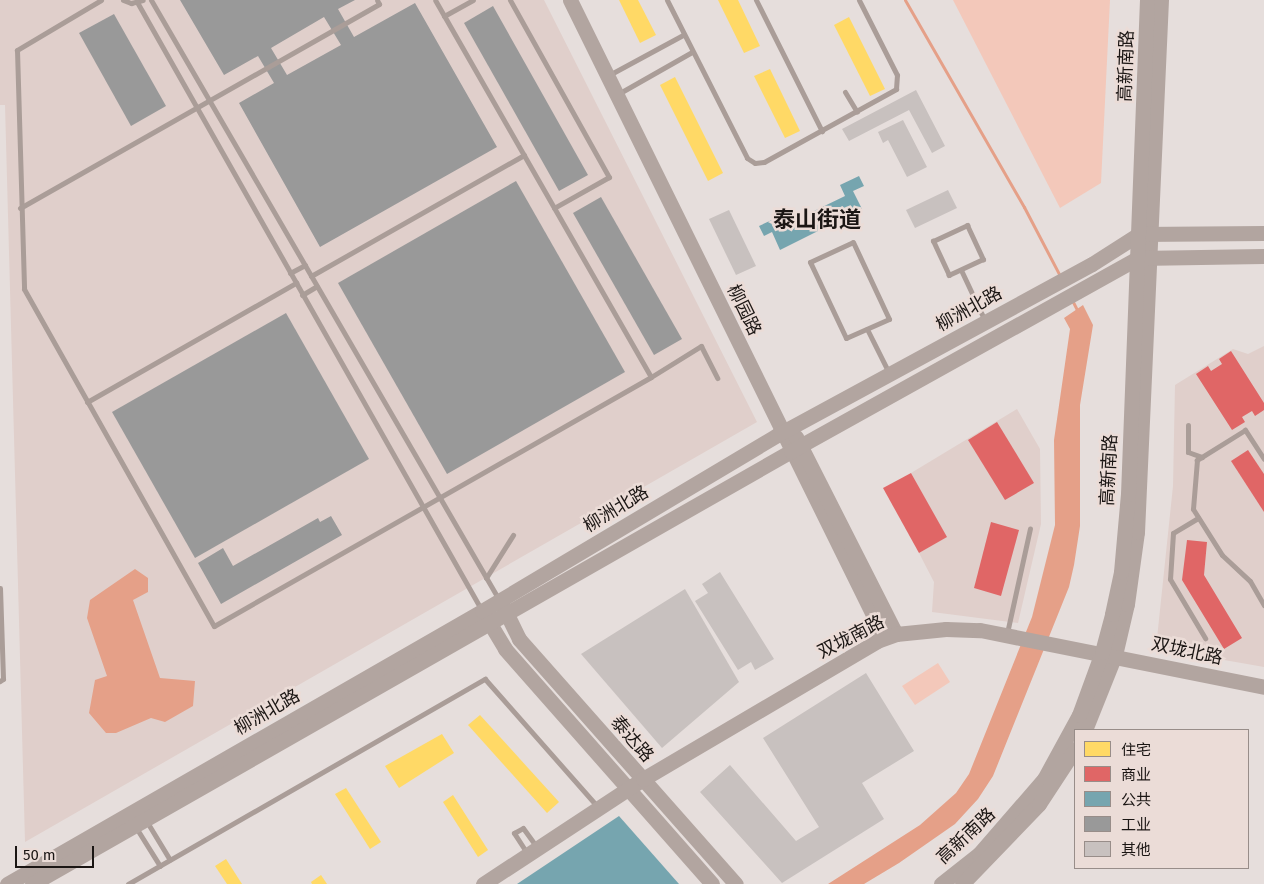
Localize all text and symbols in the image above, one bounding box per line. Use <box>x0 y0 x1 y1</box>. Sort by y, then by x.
street label: 高新南路 <box>1114 30 1138 102</box>
district label: 泰山街道 <box>773 207 861 233</box>
street label: 柳园路 <box>722 281 766 339</box>
street label: 柳洲北路 <box>932 282 1006 336</box>
street label: 高新南路 <box>1096 433 1122 507</box>
street label: 柳洲北路 <box>580 481 652 537</box>
street label: 双垅南路 <box>814 611 888 663</box>
street label: 双垅北路 <box>1150 633 1224 669</box>
street label: 柳洲北路 <box>230 685 304 739</box>
street label: 泰达路 <box>606 712 658 766</box>
legend <box>1074 729 1249 869</box>
text: 住宅 <box>1121 741 1151 759</box>
text: 商业 <box>1121 766 1151 784</box>
text: 公共 <box>1121 791 1151 809</box>
street label: 高新南路 <box>932 804 1000 868</box>
text: 工业 <box>1121 816 1151 834</box>
scale bar <box>18 836 96 868</box>
text: 其他 <box>1121 841 1151 859</box>
text: 50 m <box>23 846 56 864</box>

